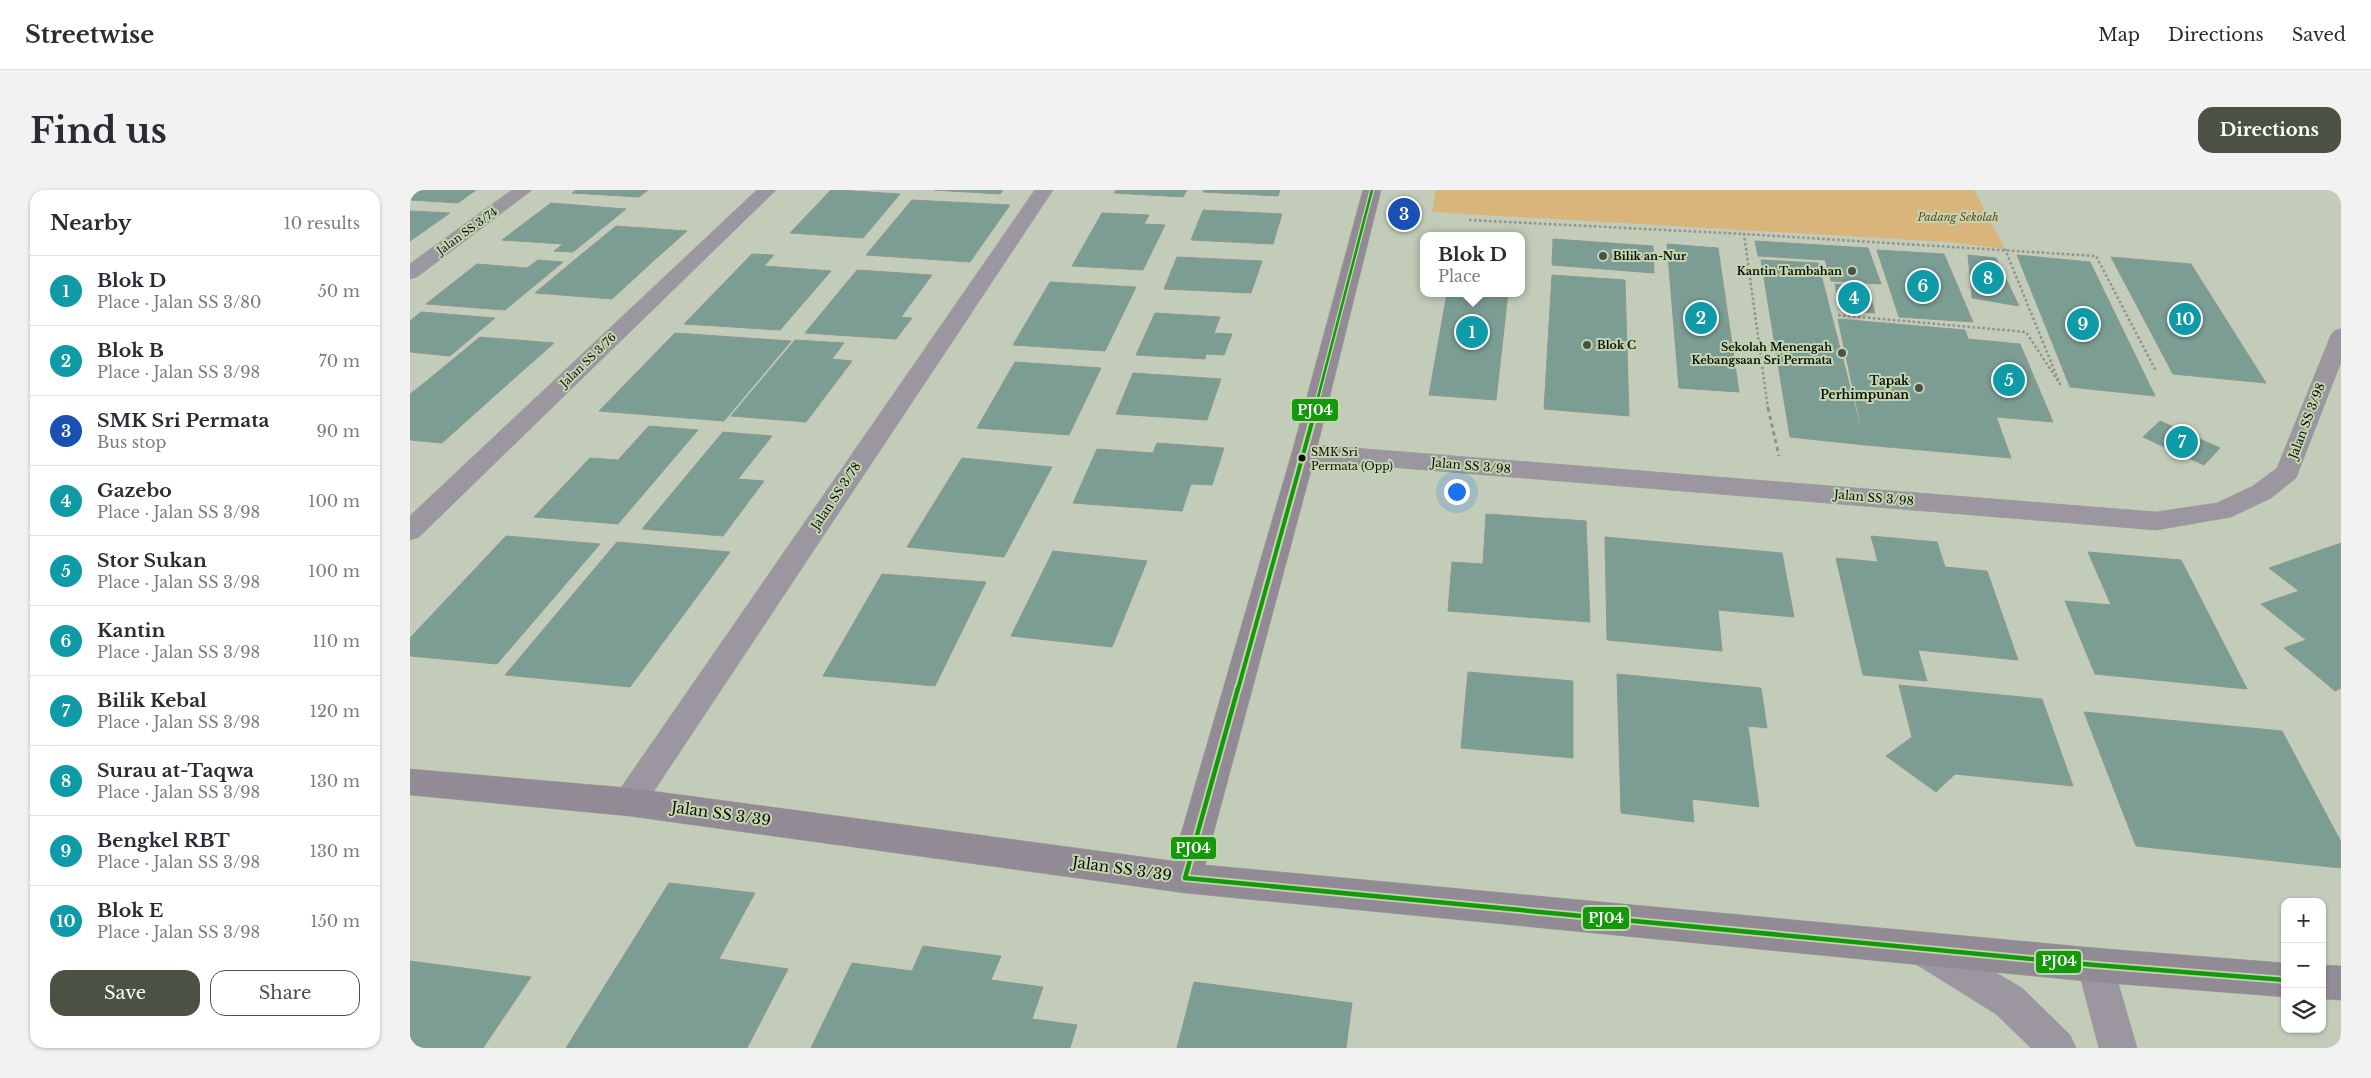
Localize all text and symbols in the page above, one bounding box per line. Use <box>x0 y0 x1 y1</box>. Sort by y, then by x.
text: Streetwise <box>25 20 154 49</box>
text: Map <box>2098 24 2140 46</box>
text: Directions <box>2168 24 2264 46</box>
text: Saved <box>2292 24 2346 46</box>
button: Directions <box>2198 107 2341 153</box>
text: Find us <box>30 109 167 152</box>
pin: 3 <box>1388 195 1420 233</box>
street label: Jalan SS 3/74 <box>432 204 500 259</box>
text: Nearby <box>50 210 131 236</box>
park label: Padang Sekolah <box>1917 210 1998 224</box>
text: 10 results <box>284 213 360 233</box>
popup <box>1420 232 1525 297</box>
text: Blok D <box>1438 243 1507 266</box>
place label: Bilik an-Nur <box>1613 249 1687 263</box>
marker: Bilik an-Nur <box>1597 250 1609 262</box>
pin: 8 <box>1972 259 2004 297</box>
place label: Kantin Tambahan <box>1737 264 1842 278</box>
marker: Kantin Tambahan <box>1846 265 1858 277</box>
text: Place <box>1438 266 1481 286</box>
pin: 6 <box>1907 267 1939 305</box>
text: Blok D <box>97 269 166 292</box>
pin: 4 <box>1838 279 1870 317</box>
text: 1 <box>63 281 69 301</box>
text: 50 m <box>318 281 360 301</box>
text: Place · Jalan SS 3/80 <box>97 292 261 312</box>
pin: 2 <box>1685 299 1717 337</box>
pin: 10 <box>2169 300 2201 338</box>
pin: 9 <box>2067 305 2099 343</box>
pin: 1 <box>1456 313 1488 351</box>
street label: Jalan SS 3/76 <box>556 330 619 392</box>
place label: Blok C <box>1597 338 1636 352</box>
text: Blok B <box>97 339 164 362</box>
marker: Blok C <box>1581 339 1593 351</box>
place label: Sekolah Menengah Kebangsaan Sri Permata <box>1691 340 1833 367</box>
marker: Sekolah Menengah Kebangsaan Sri Permata <box>1836 347 1848 359</box>
text: 2 <box>61 351 71 371</box>
text: 70 m <box>319 351 360 371</box>
pin: 5 <box>1993 361 2025 399</box>
text: Place · Jalan SS 3/98 <box>97 362 260 382</box>
place label: Tapak Perhimpunan <box>1820 373 1910 402</box>
street label: Jalan SS 3/98 <box>2284 381 2328 463</box>
marker: Tapak Perhimpunan <box>1913 382 1925 394</box>
line badge: PJ04 <box>1291 398 1339 422</box>
text: PJ04 <box>1297 401 1333 419</box>
text: SMK Sri Permata <box>97 409 269 432</box>
text: 3 <box>61 421 71 441</box>
text: 90 m <box>317 421 360 441</box>
pin: 7 <box>2166 423 2198 461</box>
text: Bus stop <box>97 432 166 452</box>
place label: SMK Sri Permata (Opp) <box>1311 445 1393 473</box>
marker: SMK Sri Permata (Opp) <box>1297 453 1307 463</box>
street label: Jalan SS 3/98 <box>1429 454 1512 476</box>
street label: Jalan SS 3/78 <box>806 459 864 534</box>
text: Gazebo <box>97 479 172 502</box>
your location <box>1444 479 1470 505</box>
street label: Jalan SS 3/98 <box>1832 486 1915 508</box>
text: 4 <box>61 491 71 511</box>
text: 100 m <box>308 491 360 511</box>
text: Place · Jalan SS 3/98 <box>97 502 260 522</box>
text: Stor Sukan <box>97 549 207 572</box>
text: 5 <box>61 561 71 581</box>
text: 100 m <box>308 561 360 581</box>
text: Place · Jalan SS 3/98 <box>97 572 260 592</box>
text: Kantin <box>97 619 165 642</box>
text: 6 <box>61 631 71 651</box>
text: 110 m <box>313 631 360 651</box>
text: Place · Jalan SS 3/98 <box>97 642 260 662</box>
text: Bilik Kebal <box>97 689 207 712</box>
text: 7 <box>62 701 70 721</box>
text: 120 m <box>310 701 360 721</box>
text: Place · Jalan SS 3/98 <box>97 712 260 732</box>
text: Surau at-Taqwa <box>97 759 254 782</box>
text: 8 <box>61 771 71 791</box>
text: 130 m <box>310 771 360 791</box>
text: Place · Jalan SS 3/98 <box>97 782 260 802</box>
street label: Jalan SS 3/39 <box>668 797 772 830</box>
text: Bengkel RBT <box>97 829 230 852</box>
line badge: PJ04 <box>1170 836 1217 860</box>
text: PJ04 <box>1175 839 1211 857</box>
text: 9 <box>61 841 71 861</box>
text: 130 m <box>310 841 360 861</box>
text: Place · Jalan SS 3/98 <box>97 852 260 872</box>
street label: Jalan SS 3/39 <box>1069 852 1173 885</box>
map controls <box>2281 898 2326 1033</box>
button: + <box>2281 898 2326 943</box>
text: Blok E <box>97 899 163 922</box>
line badge: PJ04 <box>1582 906 1630 930</box>
text: PJ04 <box>1588 909 1624 927</box>
text: 10 <box>56 911 76 931</box>
text: 150 m <box>311 911 360 931</box>
text: Place · Jalan SS 3/98 <box>97 922 260 942</box>
button: − <box>2281 943 2326 988</box>
line badge: PJ04 <box>2035 950 2082 974</box>
text: PJ04 <box>2041 952 2077 970</box>
button: Save <box>50 970 200 1016</box>
button: Share <box>210 970 360 1016</box>
button: layers <box>2281 988 2326 1033</box>

